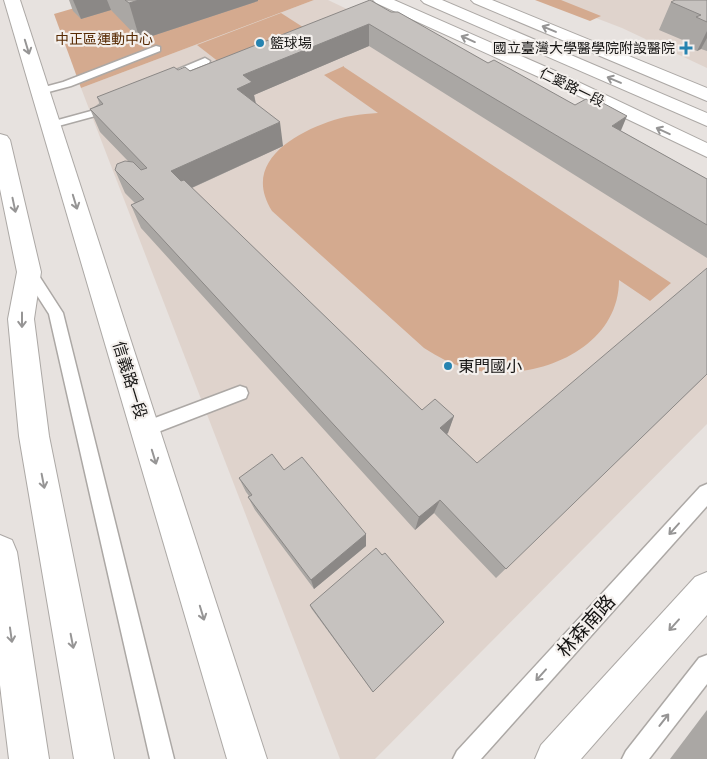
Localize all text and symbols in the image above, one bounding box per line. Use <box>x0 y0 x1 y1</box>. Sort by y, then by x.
one-way arrow <box>542 24 557 34</box>
park label: 中正區運動中心 <box>55 31 153 47</box>
one-way arrow <box>461 33 476 43</box>
place label: 籃球場 <box>270 35 312 51</box>
marker: 籃球場 <box>254 37 266 49</box>
one-way arrow <box>23 38 32 54</box>
place label: 國立臺灣大學醫學院附設醫院 <box>493 40 675 56</box>
marker: 國立臺灣大學醫學院附設醫院 <box>679 41 693 55</box>
street label: 仁愛路一段 <box>537 64 607 110</box>
one-way arrow <box>607 74 622 84</box>
one-way arrow <box>656 126 671 135</box>
one-way arrow <box>70 193 80 209</box>
one-way arrow <box>10 196 19 212</box>
one-way arrow <box>17 312 27 328</box>
street label: 信義路一段 <box>109 339 151 421</box>
place label: 東門國小 <box>458 357 522 376</box>
marker: 東門國小 <box>442 360 454 372</box>
one-way arrow <box>149 449 159 465</box>
one-way arrow <box>38 473 48 489</box>
one-way arrow <box>668 523 680 536</box>
street label: 林森南路 <box>552 590 620 662</box>
one-way arrow <box>197 604 207 620</box>
one-way arrow <box>669 619 680 632</box>
one-way arrow <box>7 626 17 642</box>
one-way arrow <box>68 633 78 649</box>
one-way arrow <box>536 669 547 682</box>
one-way arrow <box>659 714 670 727</box>

